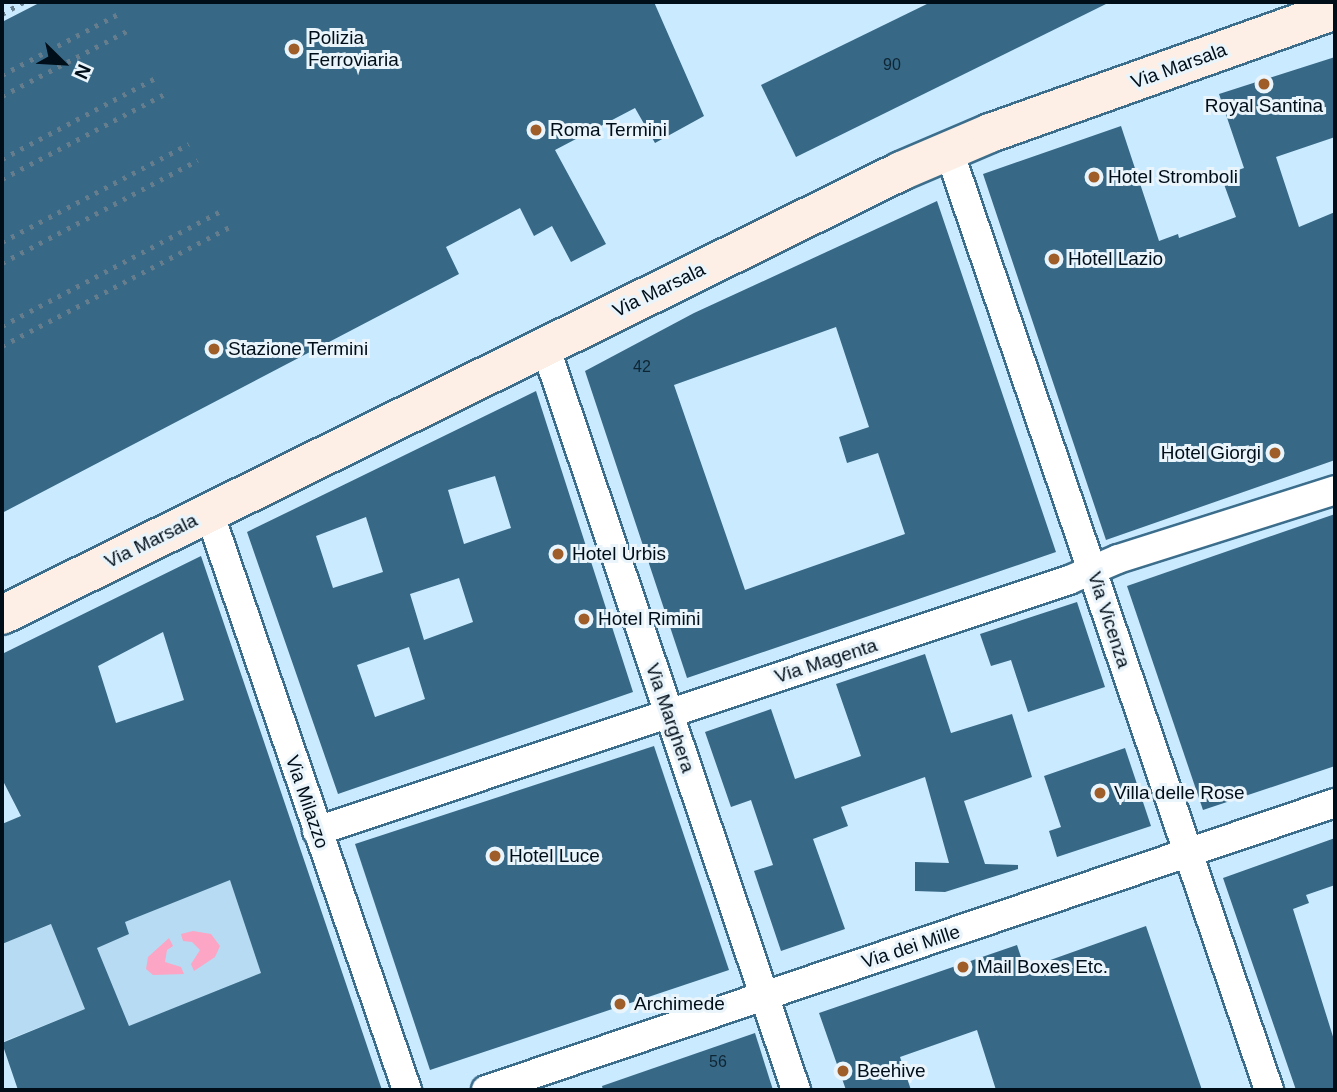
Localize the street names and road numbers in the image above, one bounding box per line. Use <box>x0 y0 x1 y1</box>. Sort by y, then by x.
street label: Via Marsala <box>1128 38 1230 94</box>
street label: Via Marsala <box>609 258 709 322</box>
street label: Via Marsala <box>101 509 201 573</box>
street label: Via Vicenza <box>1083 569 1135 671</box>
street label: Via Magenta <box>772 634 880 688</box>
street label: Via Marghera <box>641 661 699 775</box>
street label: Via Milazzo <box>280 753 334 851</box>
street label: Via dei Mille <box>859 920 963 974</box>

